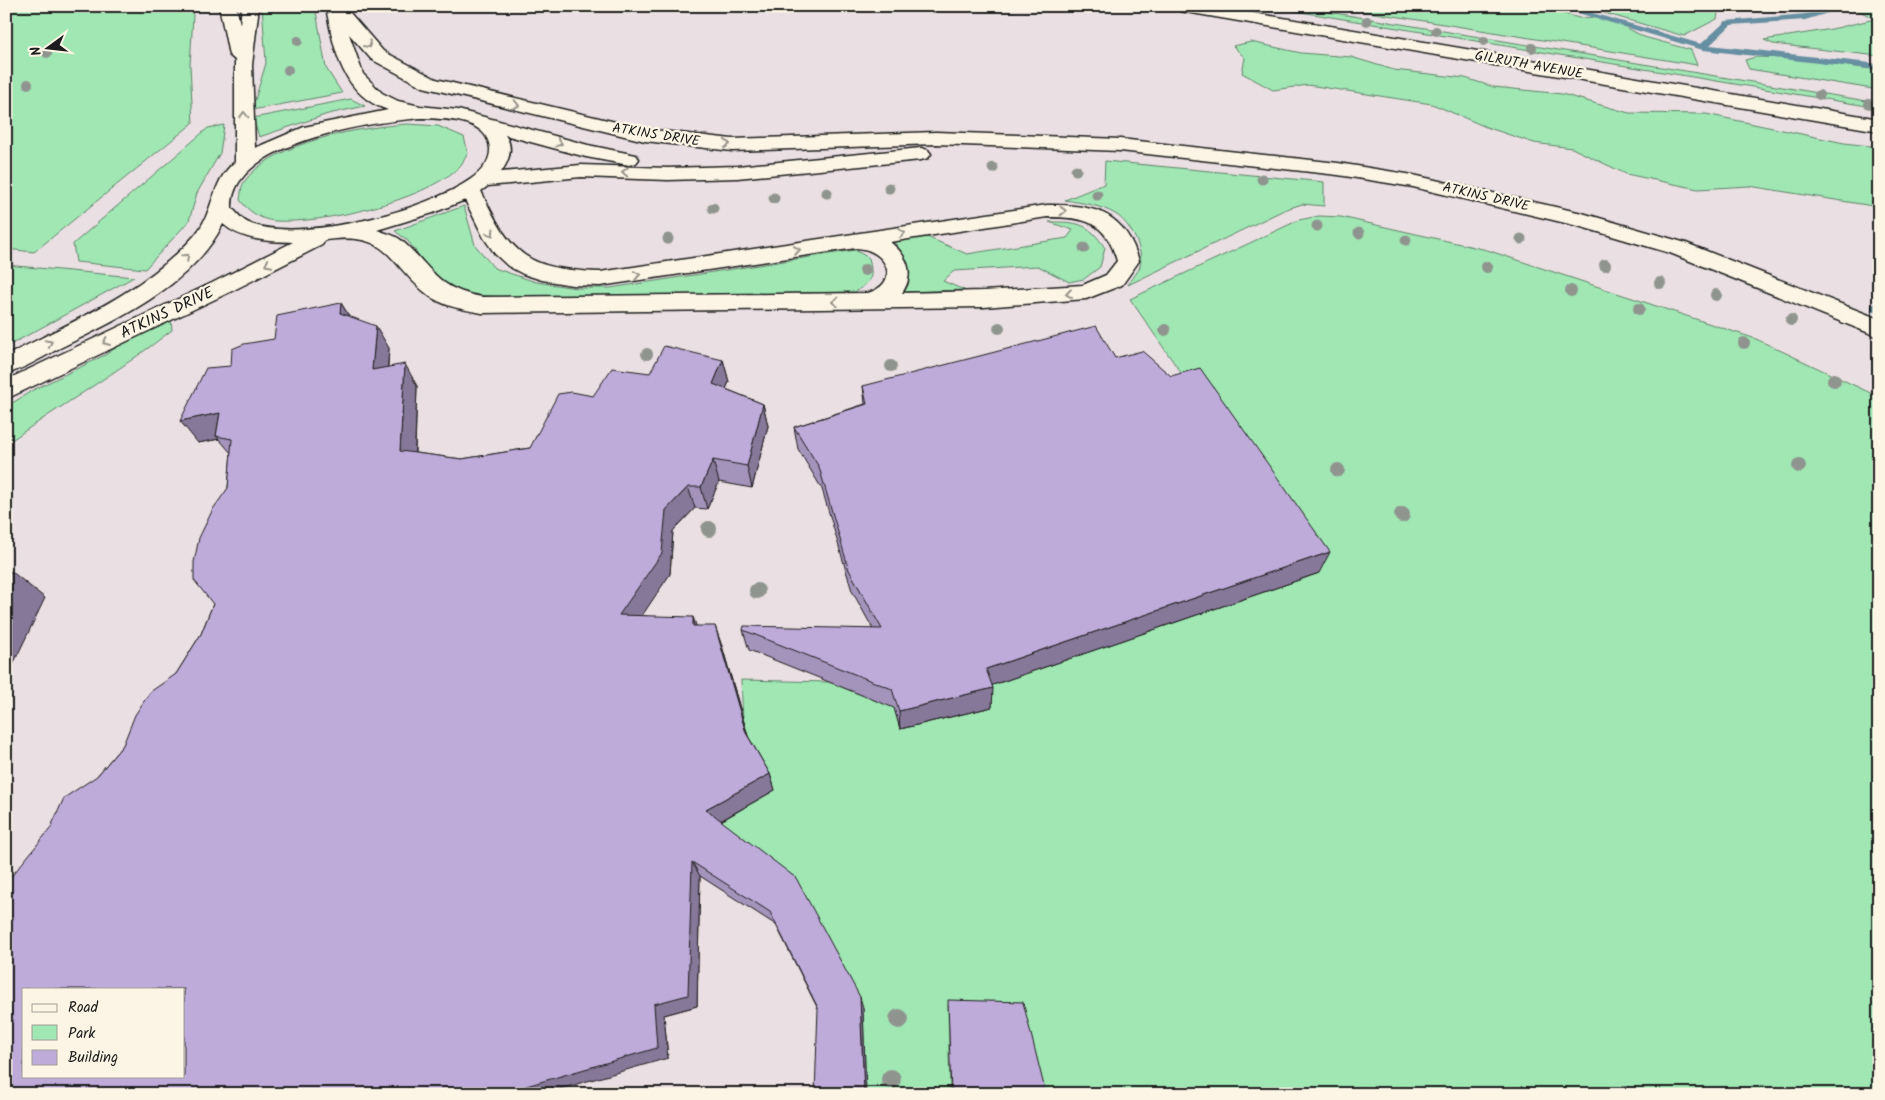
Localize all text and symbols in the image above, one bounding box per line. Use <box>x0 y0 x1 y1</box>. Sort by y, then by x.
north arrow <box>22 22 72 72</box>
one-way arrow <box>362 39 371 48</box>
text: N <box>25 44 48 58</box>
street label: GILRUTH AVENUE <box>1473 45 1586 86</box>
one-way arrow <box>512 99 521 110</box>
one-way arrow <box>239 110 249 118</box>
street label: ATKINS DRIVE <box>611 117 702 153</box>
one-way arrow <box>554 138 562 148</box>
one-way arrow <box>723 139 731 150</box>
one-way arrow <box>620 167 628 178</box>
street label: ATKINS DRIVE <box>1440 176 1532 218</box>
one-way arrow <box>1060 206 1067 216</box>
one-way arrow <box>484 227 494 236</box>
one-way arrow <box>898 229 907 239</box>
one-way arrow <box>793 245 802 255</box>
one-way arrow <box>181 254 190 263</box>
one-way arrow <box>264 258 273 268</box>
one-way arrow <box>632 270 641 280</box>
street label: ATKINS DRIVE <box>116 280 219 346</box>
one-way arrow <box>1065 288 1073 299</box>
one-way arrow <box>831 296 839 307</box>
one-way arrow <box>102 336 111 347</box>
one-way arrow <box>44 339 53 349</box>
legend <box>22 988 185 1078</box>
text: Road <box>68 996 99 1020</box>
text: Park <box>68 1022 96 1046</box>
text: Building <box>68 1046 118 1070</box>

